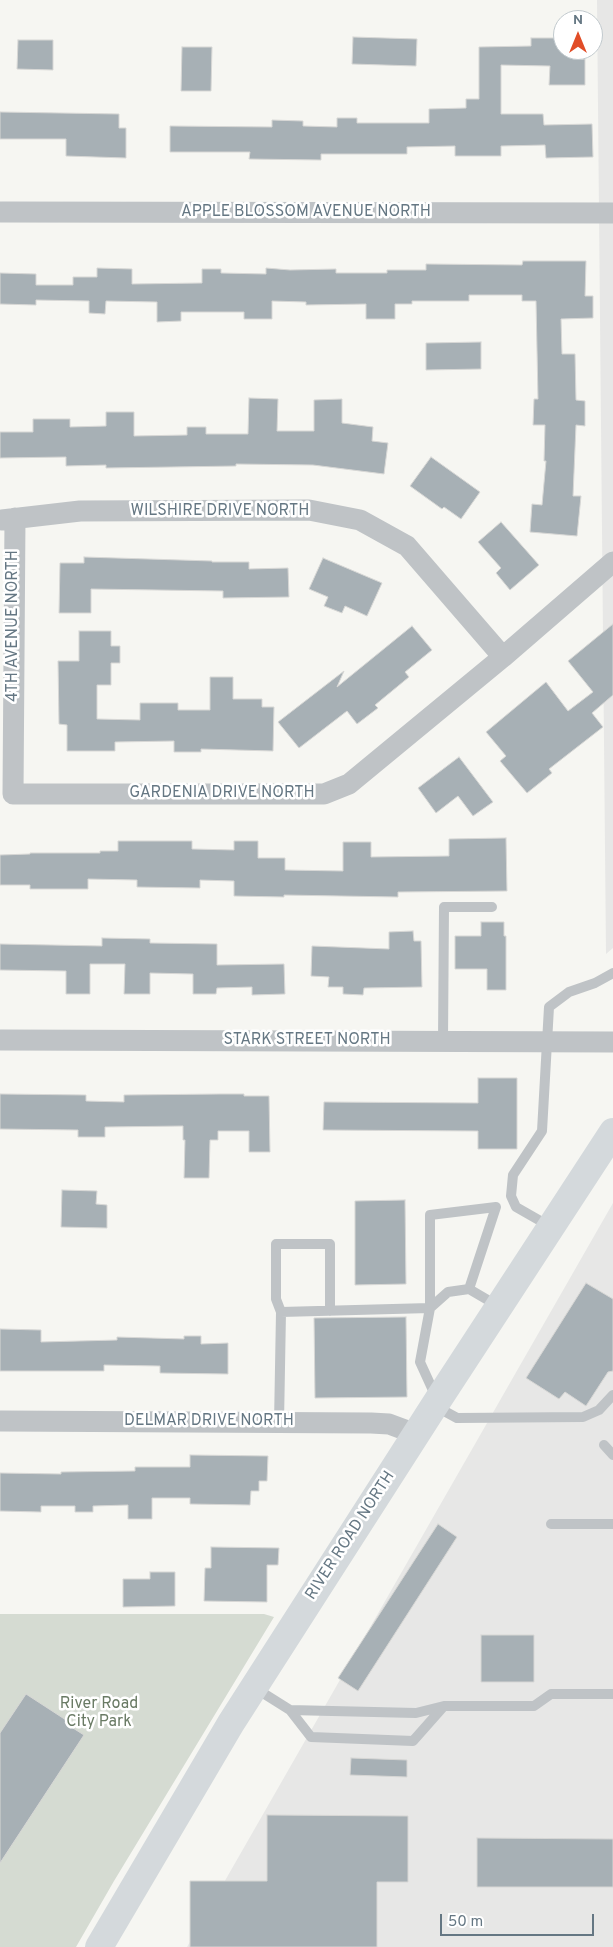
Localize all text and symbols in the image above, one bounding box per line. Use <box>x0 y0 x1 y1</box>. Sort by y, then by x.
north arrow <box>553 10 603 60</box>
text: N <box>573 12 583 29</box>
street label: APPLE BLOSSOM AVENUE NORTH <box>181 203 431 223</box>
street label: WILSHIRE DRIVE NORTH <box>131 502 309 522</box>
street label: 4TH AVENUE NORTH <box>4 550 24 702</box>
street label: GARDENIA DRIVE NORTH <box>129 784 315 804</box>
street label: STARK STREET NORTH <box>223 1031 391 1051</box>
street label: DELMAR DRIVE NORTH <box>124 1412 294 1432</box>
street label: RIVER ROAD NORTH <box>302 1468 400 1604</box>
park label: River Road City Park <box>60 1695 138 1733</box>
scale bar <box>443 1904 597 1936</box>
text: 50 m <box>448 1913 483 1932</box>

